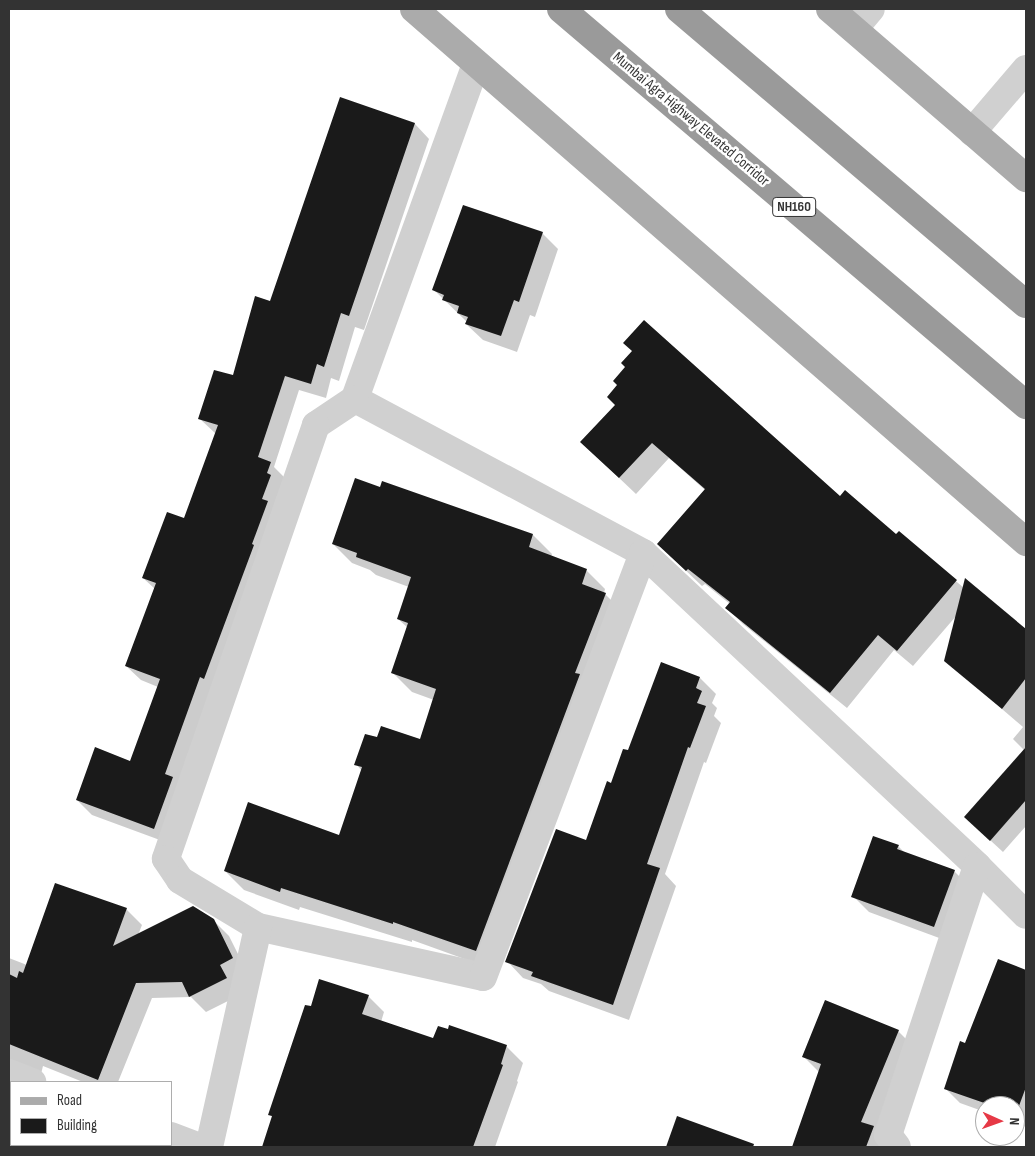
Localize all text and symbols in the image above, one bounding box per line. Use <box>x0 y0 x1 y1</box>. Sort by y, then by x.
street label: Mumbai Agra Highway Elevated Corridor <box>609 48 773 190</box>
road number: NH160 <box>772 196 816 218</box>
legend <box>10 1081 172 1146</box>
text: Road <box>57 1091 82 1110</box>
north arrow <box>975 1096 1025 1146</box>
text: Building <box>57 1116 97 1135</box>
text: N <box>1006 1117 1023 1126</box>

